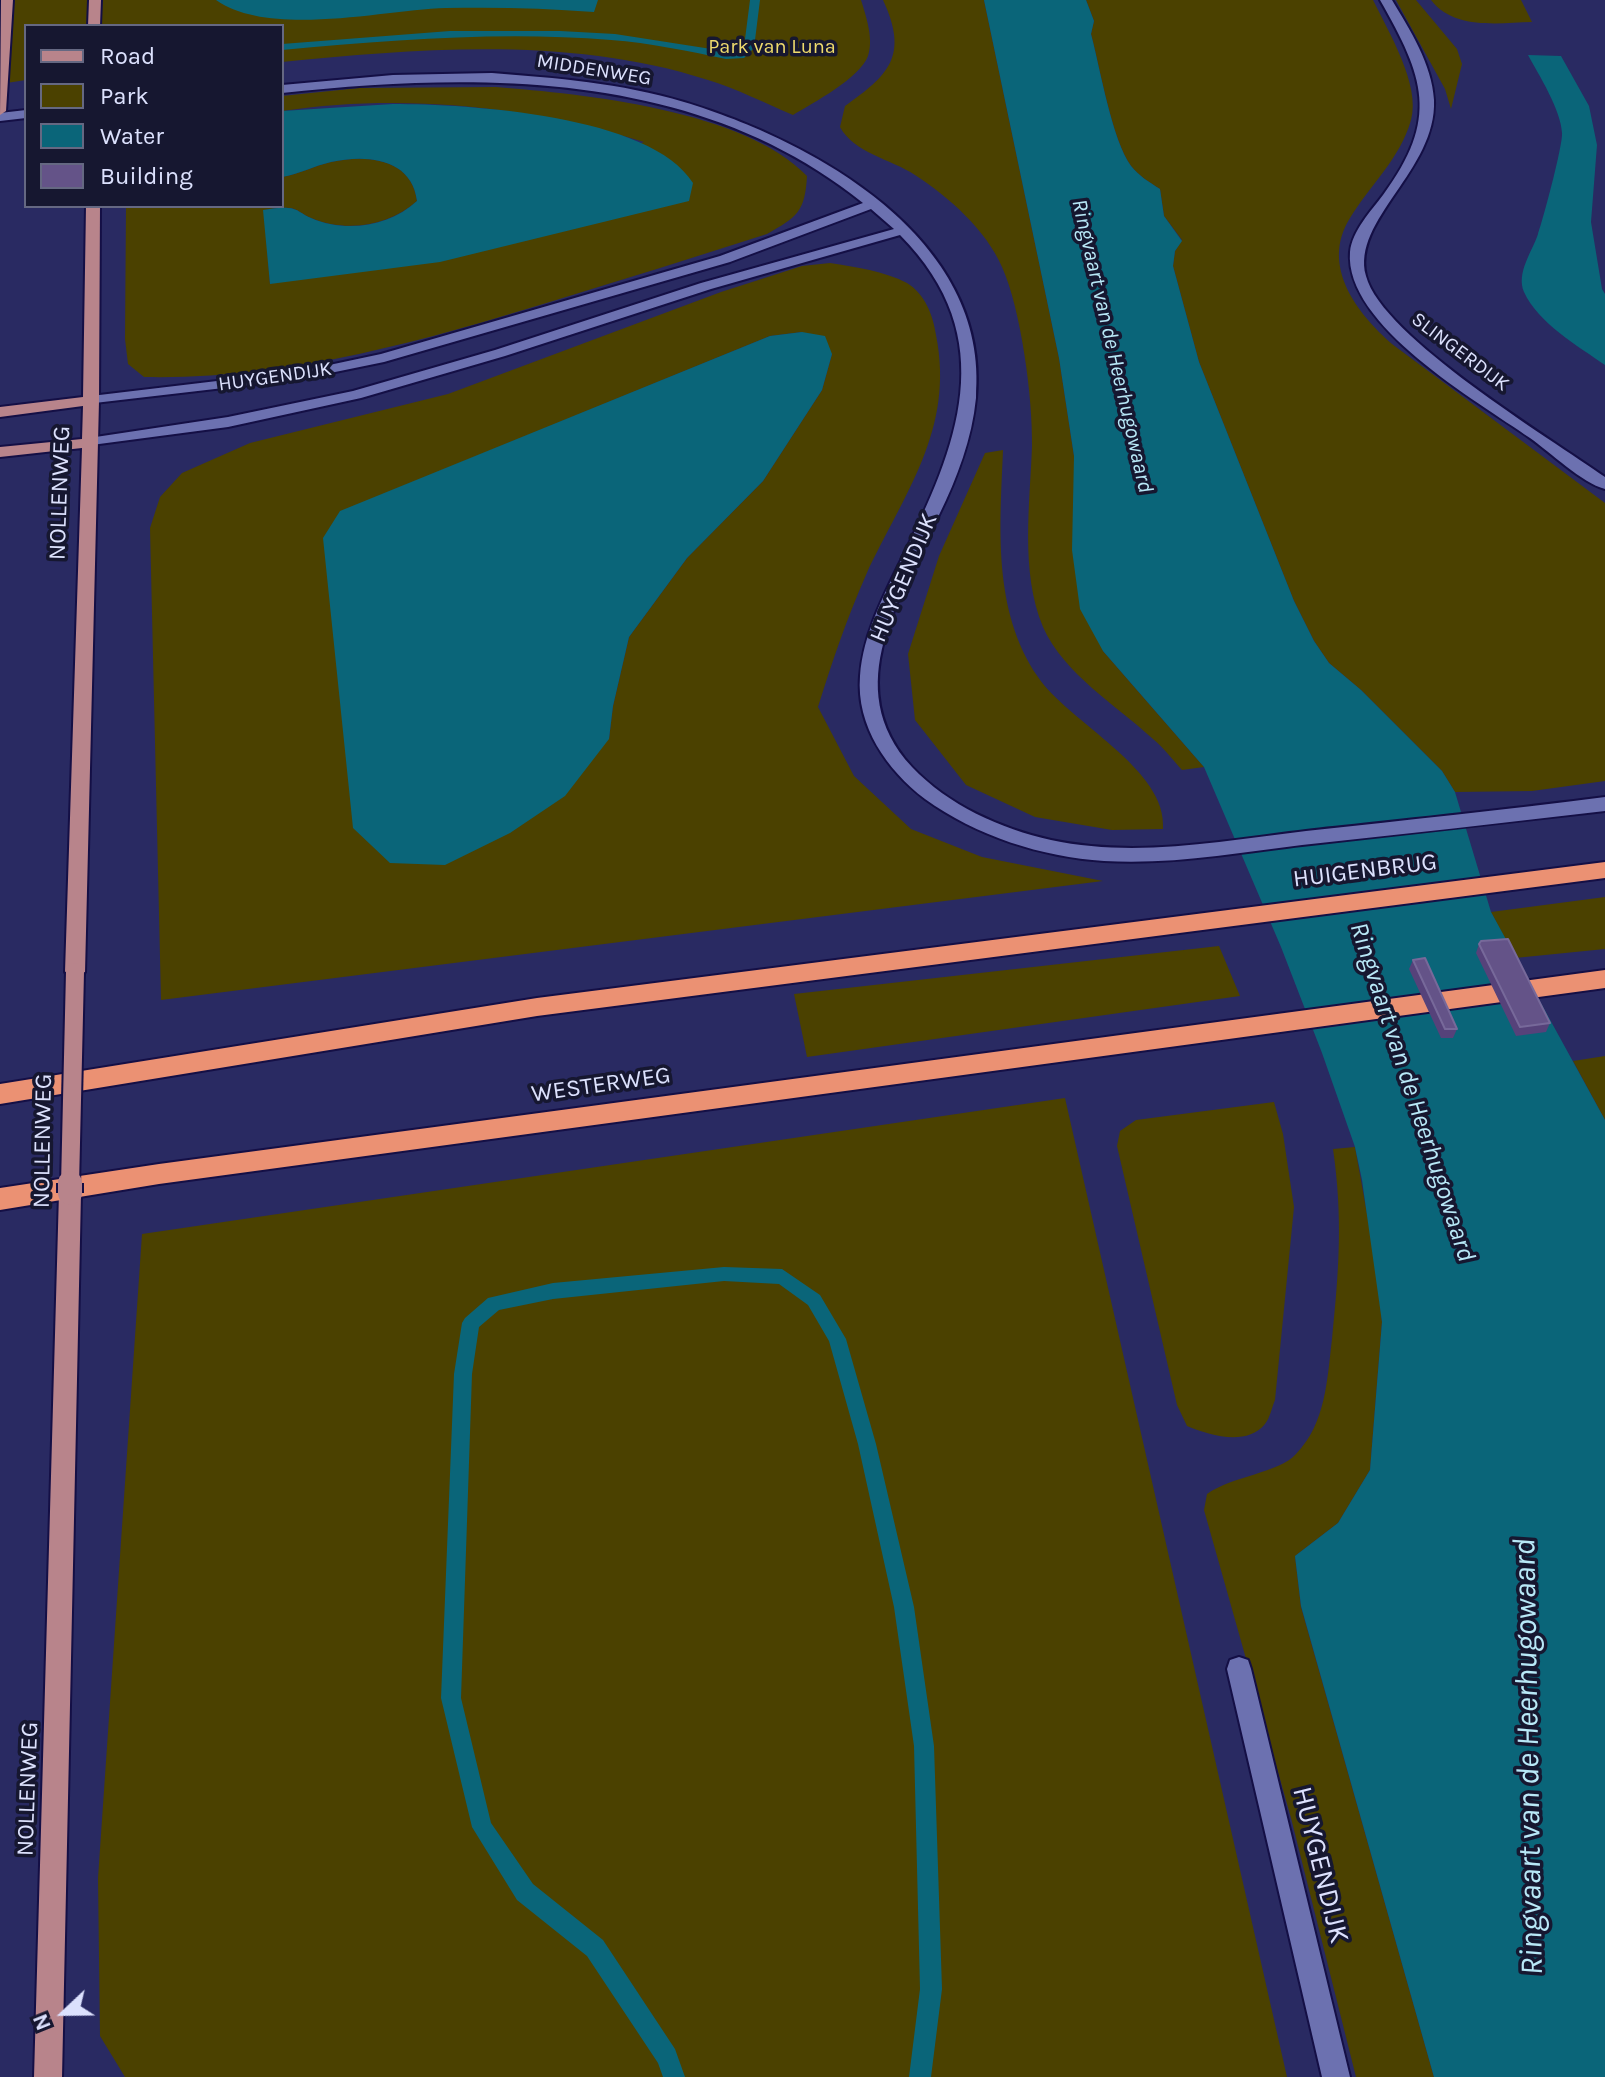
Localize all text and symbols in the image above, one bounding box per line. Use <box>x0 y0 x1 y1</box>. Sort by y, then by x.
legend <box>24 24 284 208</box>
park label: Park van Luna <box>708 35 836 59</box>
text: Road <box>100 42 155 70</box>
street label: MIDDENWEG <box>535 49 653 91</box>
text: Park <box>100 82 149 110</box>
text: Water <box>100 122 164 150</box>
text: Building <box>100 162 193 190</box>
water label: Ringvaart van de Heerhugowaard <box>1065 197 1159 495</box>
street label: SLINGERDIJK <box>1406 307 1514 397</box>
street label: HUYGENDIJK <box>217 357 333 397</box>
street label: NOLLENWEG <box>43 425 77 561</box>
street label: HUYGENDIJK <box>864 509 944 647</box>
street label: HUIGENBRUG <box>1292 848 1438 894</box>
water label: Ringvaart van de Heerhugowaard <box>1342 918 1482 1266</box>
street label: WESTERWEG <box>530 1061 672 1109</box>
street label: NOLLENWEG <box>27 1073 59 1209</box>
water label: Ringvaart van de Heerhugowaard <box>1506 1538 1552 1976</box>
street label: NOLLENWEG <box>11 1721 45 1857</box>
street label: HUYGENDIJK <box>1284 1783 1356 1947</box>
north arrow <box>24 1973 104 2053</box>
text: N <box>27 2010 57 2034</box>

